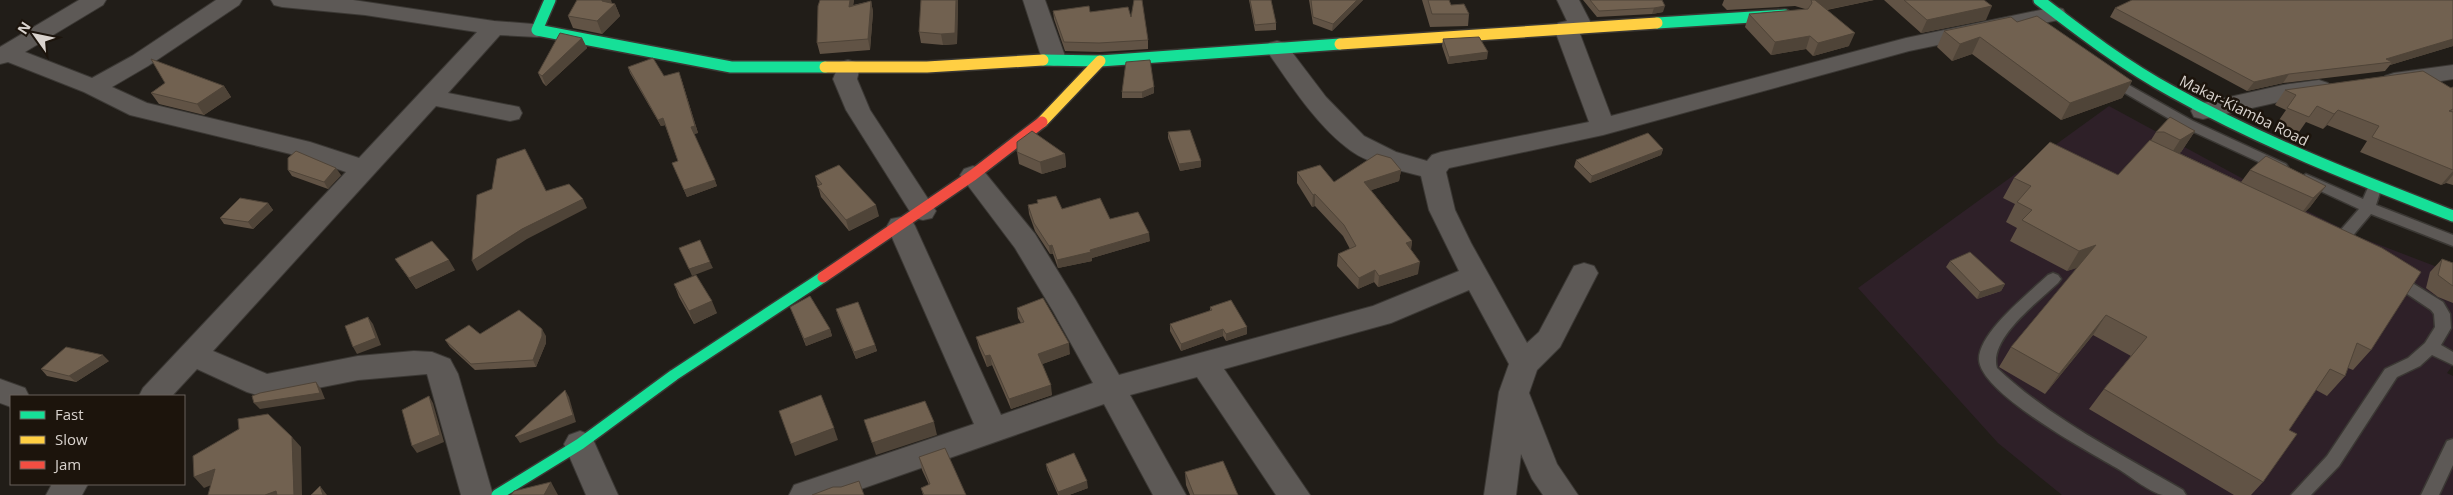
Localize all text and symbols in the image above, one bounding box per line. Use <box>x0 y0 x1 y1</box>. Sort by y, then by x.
north arrow <box>10 10 60 60</box>
text: N <box>13 18 35 38</box>
street label: Makar-Kiamba Road <box>2177 70 2312 150</box>
legend <box>10 395 185 485</box>
text: Fast <box>55 404 84 424</box>
text: Slow <box>55 429 88 449</box>
text: Jam <box>53 454 81 474</box>

